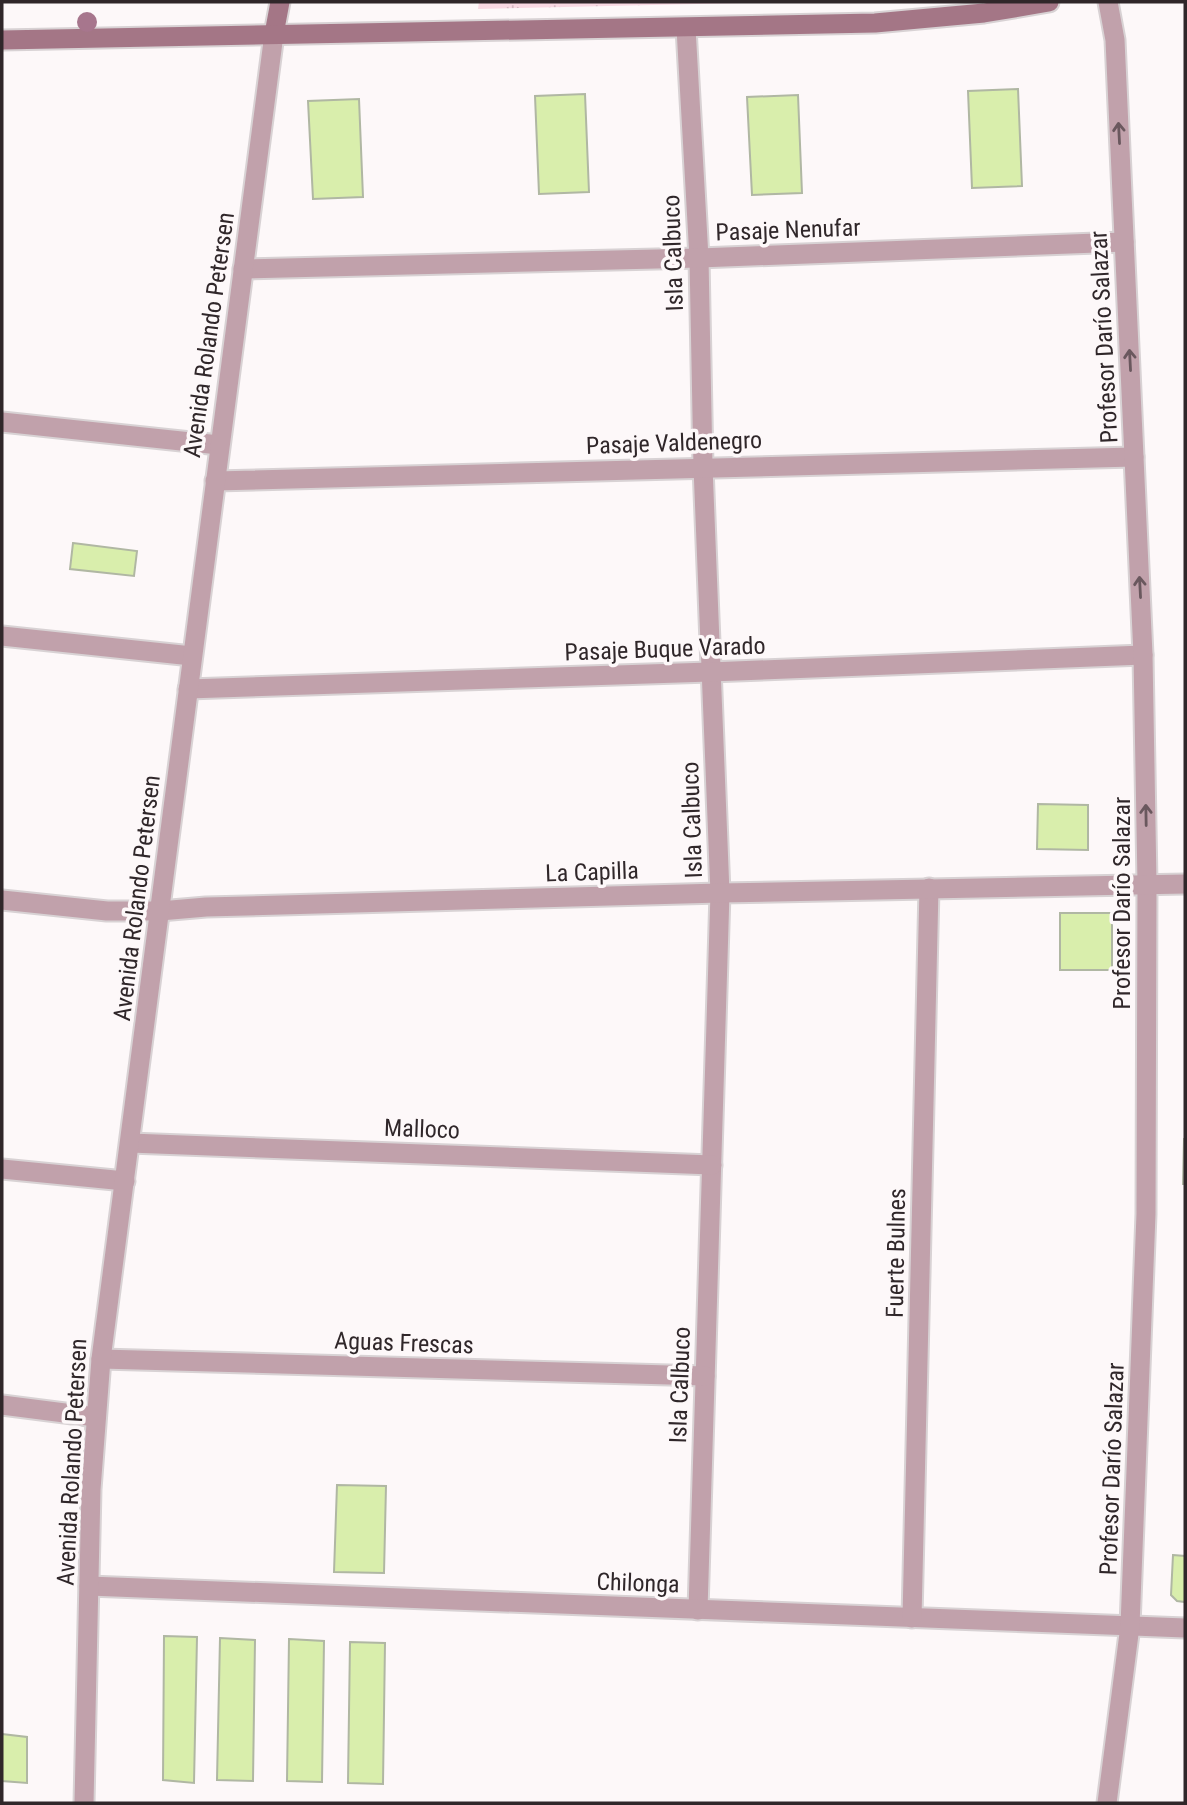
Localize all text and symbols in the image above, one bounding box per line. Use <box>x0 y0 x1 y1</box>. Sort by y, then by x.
one-way arrow <box>1113 121 1126 144</box>
street label: Isla Calbuco <box>657 194 689 312</box>
street label: Avenida Rolando Petersen <box>178 211 240 459</box>
street label: Pasaje Nenufar <box>715 213 861 247</box>
street label: Profesor Darío Salazar <box>1084 230 1124 444</box>
one-way arrow <box>1123 349 1136 372</box>
street label: Pasaje Valdenegro <box>585 426 763 460</box>
one-way arrow <box>1133 576 1146 599</box>
street label: Pasaje Buque Varado <box>564 632 766 666</box>
street label: Isla Calbuco <box>676 761 708 879</box>
street label: Avenida Rolando Petersen <box>108 774 166 1022</box>
street label: Profesor Darío Salazar <box>1108 797 1136 1009</box>
one-way arrow <box>1140 803 1153 826</box>
street label: La Capilla <box>545 856 639 888</box>
street label: Malloco <box>384 1114 460 1144</box>
street label: Fuerte Bulnes <box>881 1188 911 1318</box>
street label: Isla Calbuco <box>664 1326 696 1444</box>
street label: Aguas Frescas <box>334 1327 474 1359</box>
street label: Avenida Rolando Petersen <box>52 1338 92 1586</box>
street label: Profesor Darío Salazar <box>1094 1362 1130 1576</box>
street label: Chilonga <box>596 1568 680 1598</box>

